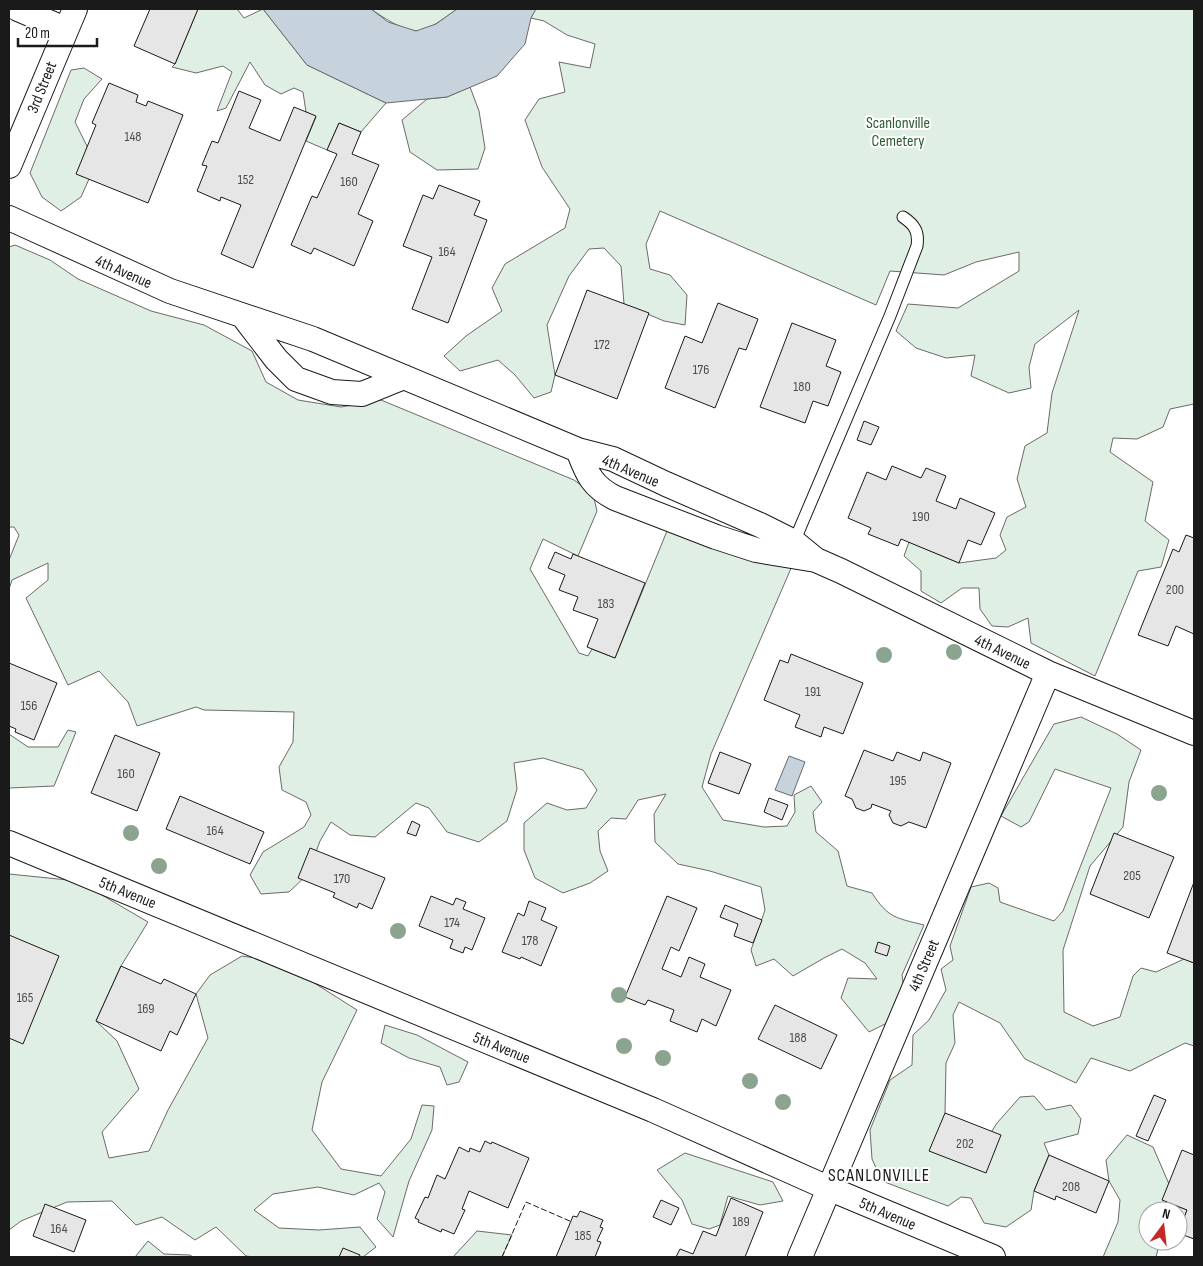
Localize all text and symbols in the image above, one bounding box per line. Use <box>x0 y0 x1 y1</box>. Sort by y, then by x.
scale bar <box>18 15 96 47</box>
text: 20 m <box>25 24 50 43</box>
street label: 3rd Street <box>23 59 61 116</box>
park label: Scanlonville Cemetery <box>866 114 930 151</box>
house number: 148 <box>125 128 141 145</box>
house number: 152 <box>238 171 254 188</box>
house number: 160 <box>340 173 358 190</box>
house number: 164 <box>438 243 456 260</box>
street label: 4th Avenue <box>92 251 155 293</box>
house number: 172 <box>594 336 610 353</box>
house number: 176 <box>693 361 709 378</box>
house number: 180 <box>793 378 811 395</box>
street label: 4th Avenue <box>599 451 662 492</box>
house number: 190 <box>912 508 930 525</box>
house number: 200 <box>1166 581 1184 598</box>
house number: 183 <box>598 595 615 612</box>
street label: 4th Avenue <box>971 631 1034 674</box>
house number: 191 <box>805 683 821 700</box>
house number: 156 <box>21 697 37 714</box>
house number: 160 <box>117 765 135 782</box>
house number: 195 <box>890 772 907 789</box>
house number: 164 <box>206 822 224 839</box>
house number: 205 <box>1123 867 1141 884</box>
house number: 170 <box>334 870 350 887</box>
street label: 5th Avenue <box>96 873 159 913</box>
house number: 174 <box>444 914 460 931</box>
house number: 178 <box>522 932 538 949</box>
street label: 4th Street <box>905 937 944 994</box>
house number: 165 <box>17 989 34 1006</box>
house number: 169 <box>137 1000 155 1017</box>
street label: 5th Avenue <box>470 1028 533 1068</box>
house number: 188 <box>789 1029 807 1046</box>
house number: 202 <box>956 1135 974 1152</box>
district label: SCANLONVILLE <box>828 1165 930 1186</box>
house number: 208 <box>1062 1178 1080 1195</box>
street label: 5th Avenue <box>856 1194 919 1235</box>
north arrow <box>1138 1201 1188 1251</box>
text: N <box>1160 1205 1172 1223</box>
house number: 189 <box>732 1213 750 1230</box>
house number: 164 <box>50 1220 68 1237</box>
house number: 185 <box>575 1227 592 1244</box>

